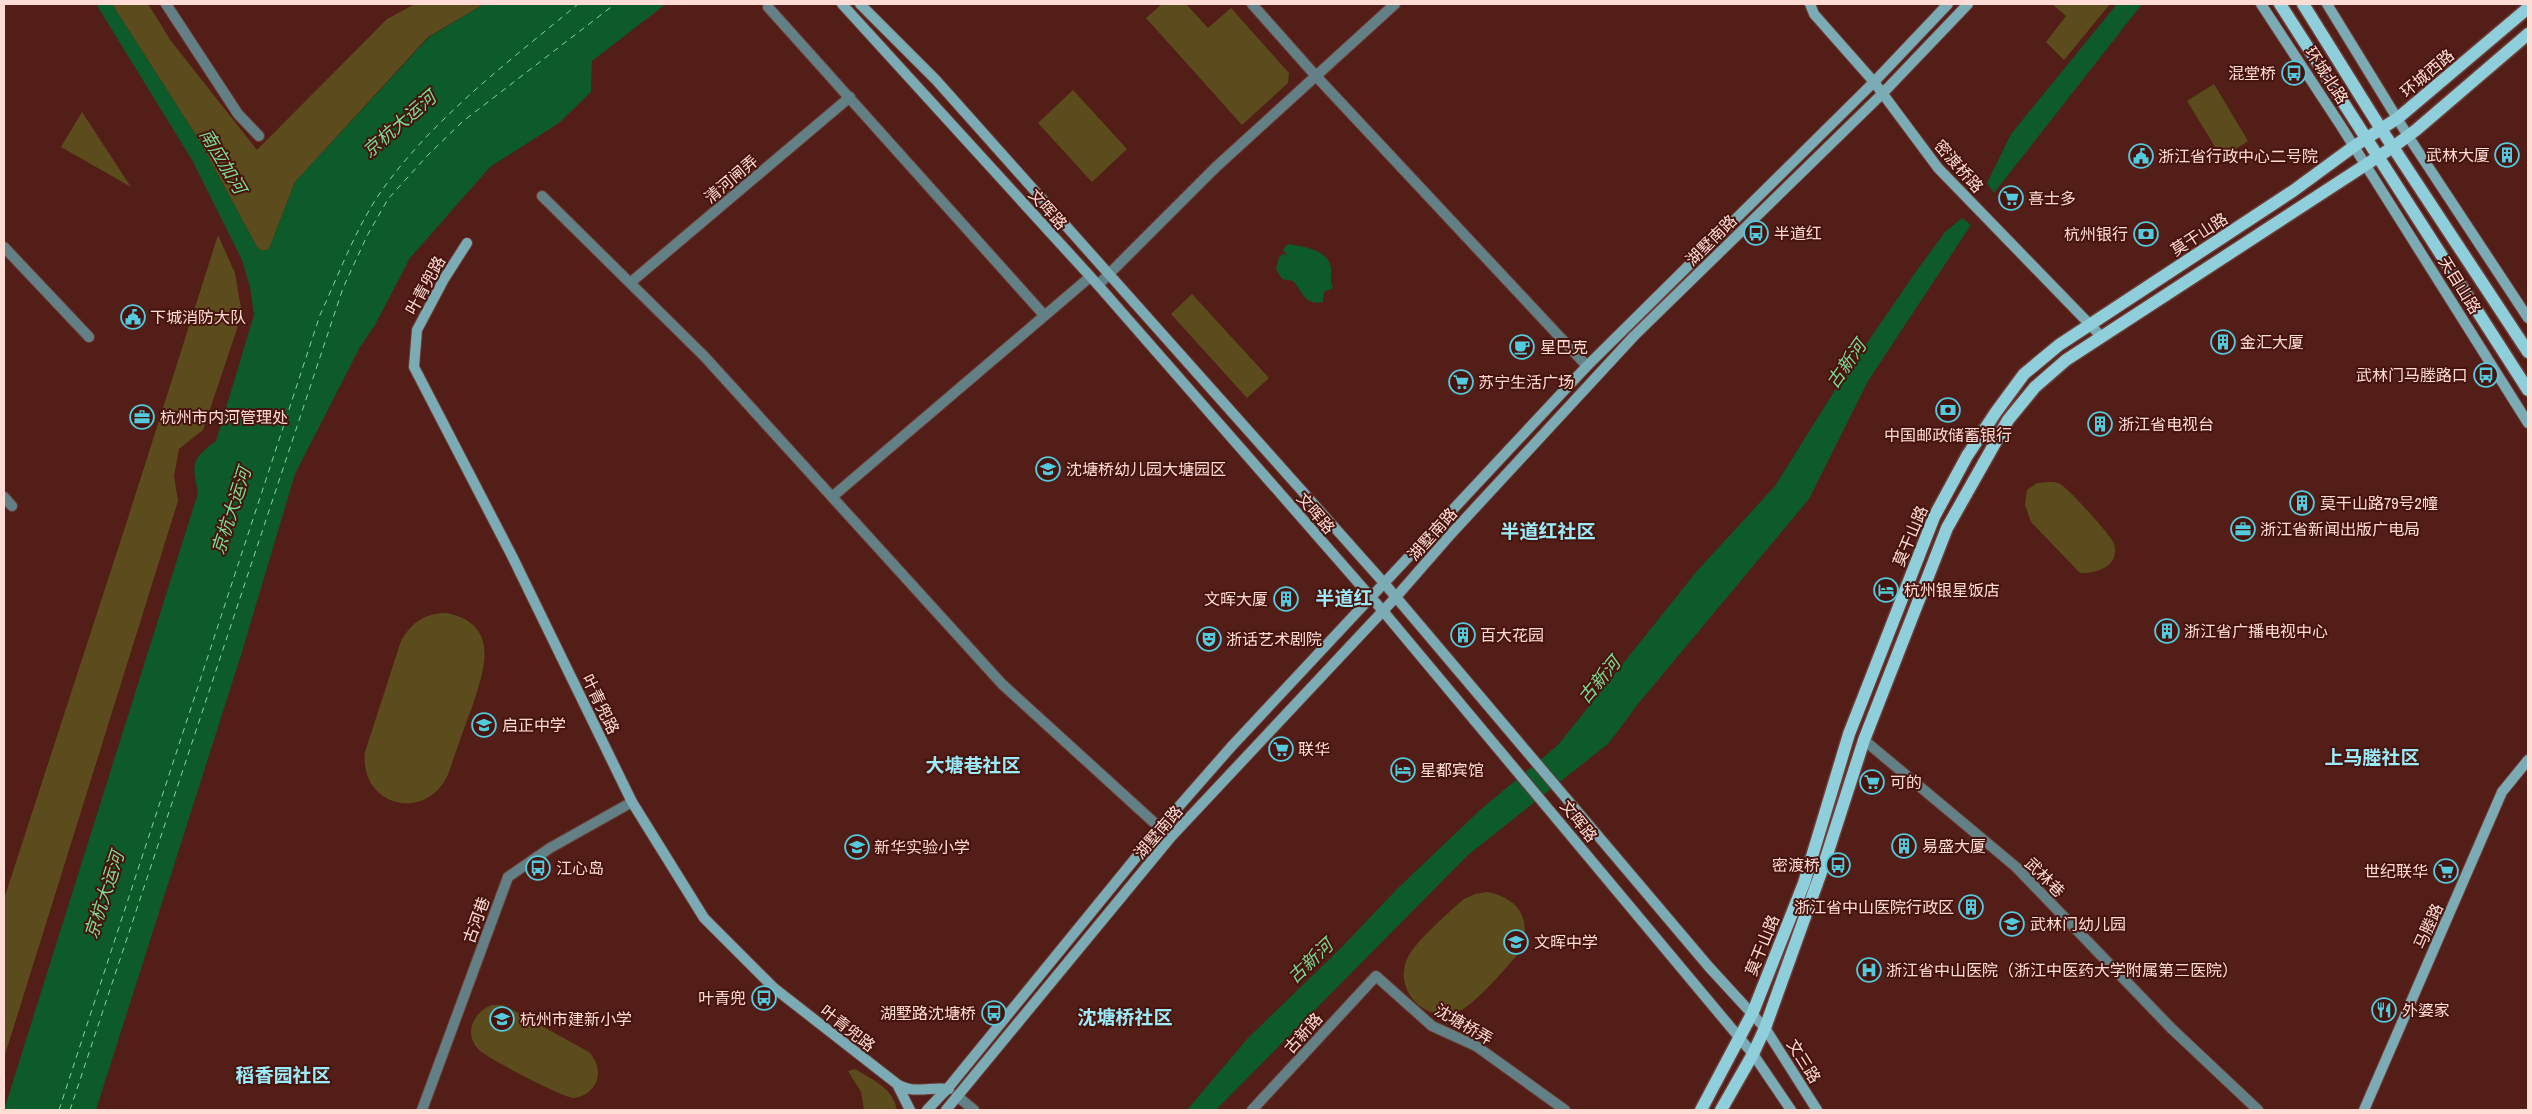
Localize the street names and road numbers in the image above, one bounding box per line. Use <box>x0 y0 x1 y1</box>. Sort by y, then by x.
street label: 环城北路 <box>2300 42 2354 108</box>
street label: 环城西路 <box>2395 44 2459 102</box>
street label: 密渡桥路 <box>1929 135 1989 197</box>
street label: 清河闸弄 <box>699 150 763 208</box>
street label: 文晖路 <box>1024 184 1072 234</box>
street label: 莫干山路 <box>2166 207 2232 261</box>
street label: 湖墅南路 <box>1681 210 1741 270</box>
street label: 叶青兜路 <box>400 252 450 318</box>
street label: 天目山路 <box>2434 252 2486 318</box>
street label: 文晖路 <box>1292 488 1340 538</box>
street label: 莫干山路 <box>1887 502 1933 570</box>
street label: 湖墅南路 <box>1402 503 1462 565</box>
street label: 叶青兜路 <box>577 670 625 738</box>
street label: 文晖路 <box>1555 795 1603 847</box>
street label: 湖墅南路 <box>1129 801 1187 863</box>
street label: 武林巷 <box>2020 852 2070 902</box>
street label: 古河巷 <box>457 894 495 946</box>
street label: 马塍路 <box>2408 900 2448 952</box>
street label: 莫干山路 <box>1740 911 1784 979</box>
street label: 沈塘桥弄 <box>1431 998 1497 1050</box>
street label: 叶青兜路 <box>816 1000 880 1056</box>
street label: 古新路 <box>1279 1008 1327 1058</box>
street label: 文三路 <box>1782 1035 1826 1087</box>

